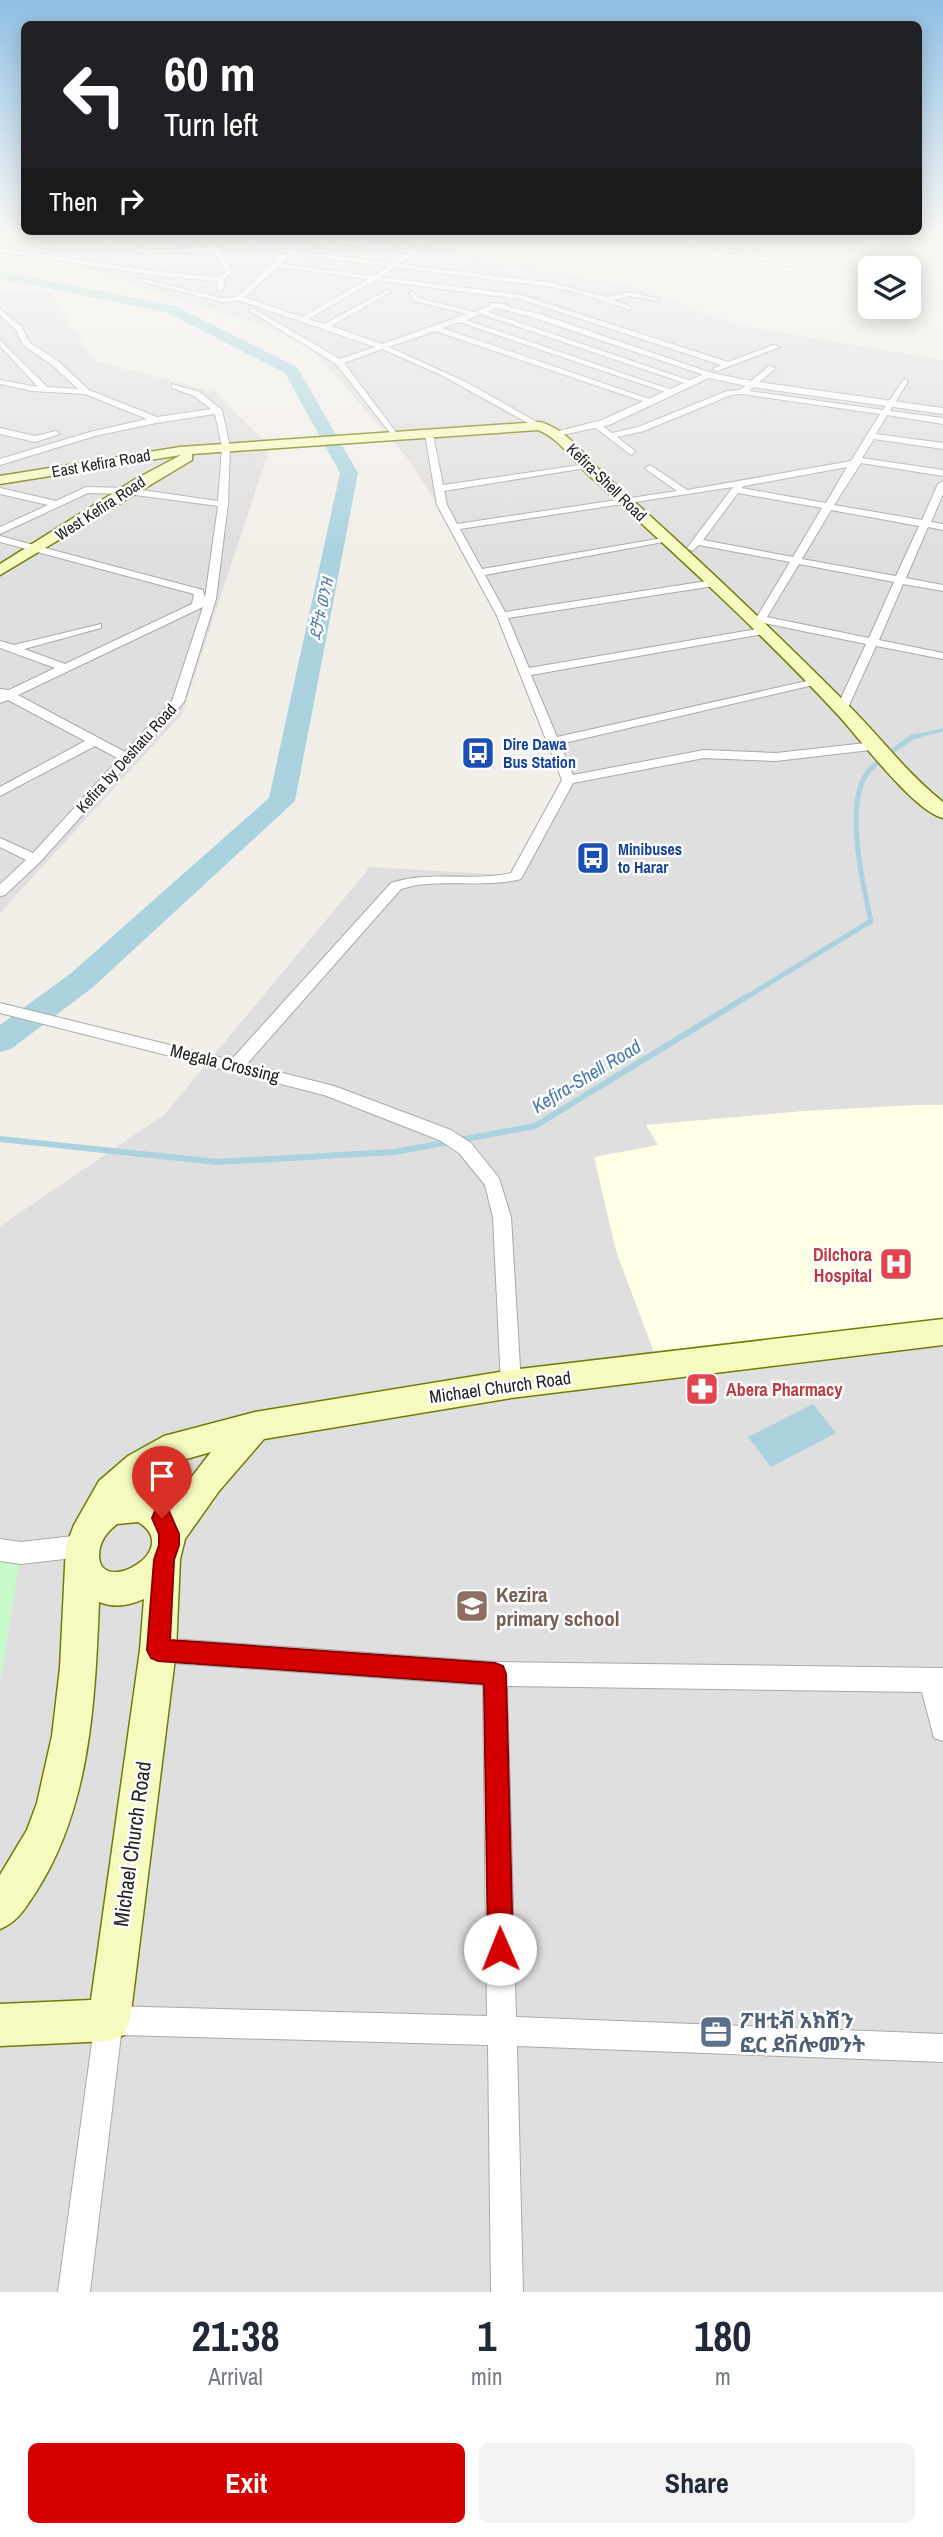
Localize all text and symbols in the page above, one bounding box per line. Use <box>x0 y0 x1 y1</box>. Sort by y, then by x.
text: 60 m <box>164 40 256 106</box>
icon: left <box>49 49 140 140</box>
text: Turn left <box>164 103 258 146</box>
icon: right <box>112 182 150 220</box>
text: Then <box>49 184 98 219</box>
map controls <box>858 256 921 319</box>
button: layers <box>858 256 921 319</box>
street label: Kefira-Shell Road <box>562 438 652 526</box>
street label: East Kefira Road <box>50 443 152 483</box>
street label: West Kefira Road <box>51 471 149 545</box>
water label: ደቻቱ ወንዝ <box>304 574 339 642</box>
street label: Kefira by Deshatu Road <box>71 699 181 817</box>
place label: Dire Dawa Bus Station <box>503 733 576 773</box>
bus stop icon: Dire Dawa Bus Station <box>459 734 497 772</box>
place label: Minibuses to Harar <box>618 838 682 878</box>
bus stop icon: Minibuses to Harar <box>574 839 612 877</box>
water label: Kefira-Shell Road <box>527 1033 646 1119</box>
street label: Megala Crossing <box>168 1037 283 1089</box>
place label: Dilchora Hospital <box>813 1242 873 1288</box>
hospital icon: Dilchora Hospital <box>877 1245 915 1283</box>
street label: Michael Church Road <box>428 1365 572 1409</box>
pharmacy icon: Abera Pharmacy <box>683 1370 721 1408</box>
place label: Abera Pharmacy <box>726 1377 843 1402</box>
pin <box>132 1446 192 1518</box>
icon: arrive <box>143 1457 181 1495</box>
place label: Kezira primary school <box>496 1580 619 1633</box>
school or university icon: Kezira primary school <box>453 1587 491 1625</box>
street label: Michael Church Road <box>106 1760 158 1928</box>
position arrow <box>463 1912 537 1986</box>
place label: ፖዘቲቭ አክሽን ፎር ደቨሎመንት <box>740 2006 865 2059</box>
office icon: ፖዘቲቭ አክሽን ፎር ደቨሎመንት <box>697 2013 735 2051</box>
text: 21:38 <box>192 2308 280 2364</box>
text: 1 <box>477 2308 496 2364</box>
text: 180 <box>694 2308 752 2364</box>
text: Arrival <box>208 2361 263 2392</box>
text: min <box>471 2361 503 2392</box>
text: m <box>715 2361 731 2392</box>
button: Exit <box>28 2443 465 2523</box>
button: Share <box>479 2443 915 2523</box>

